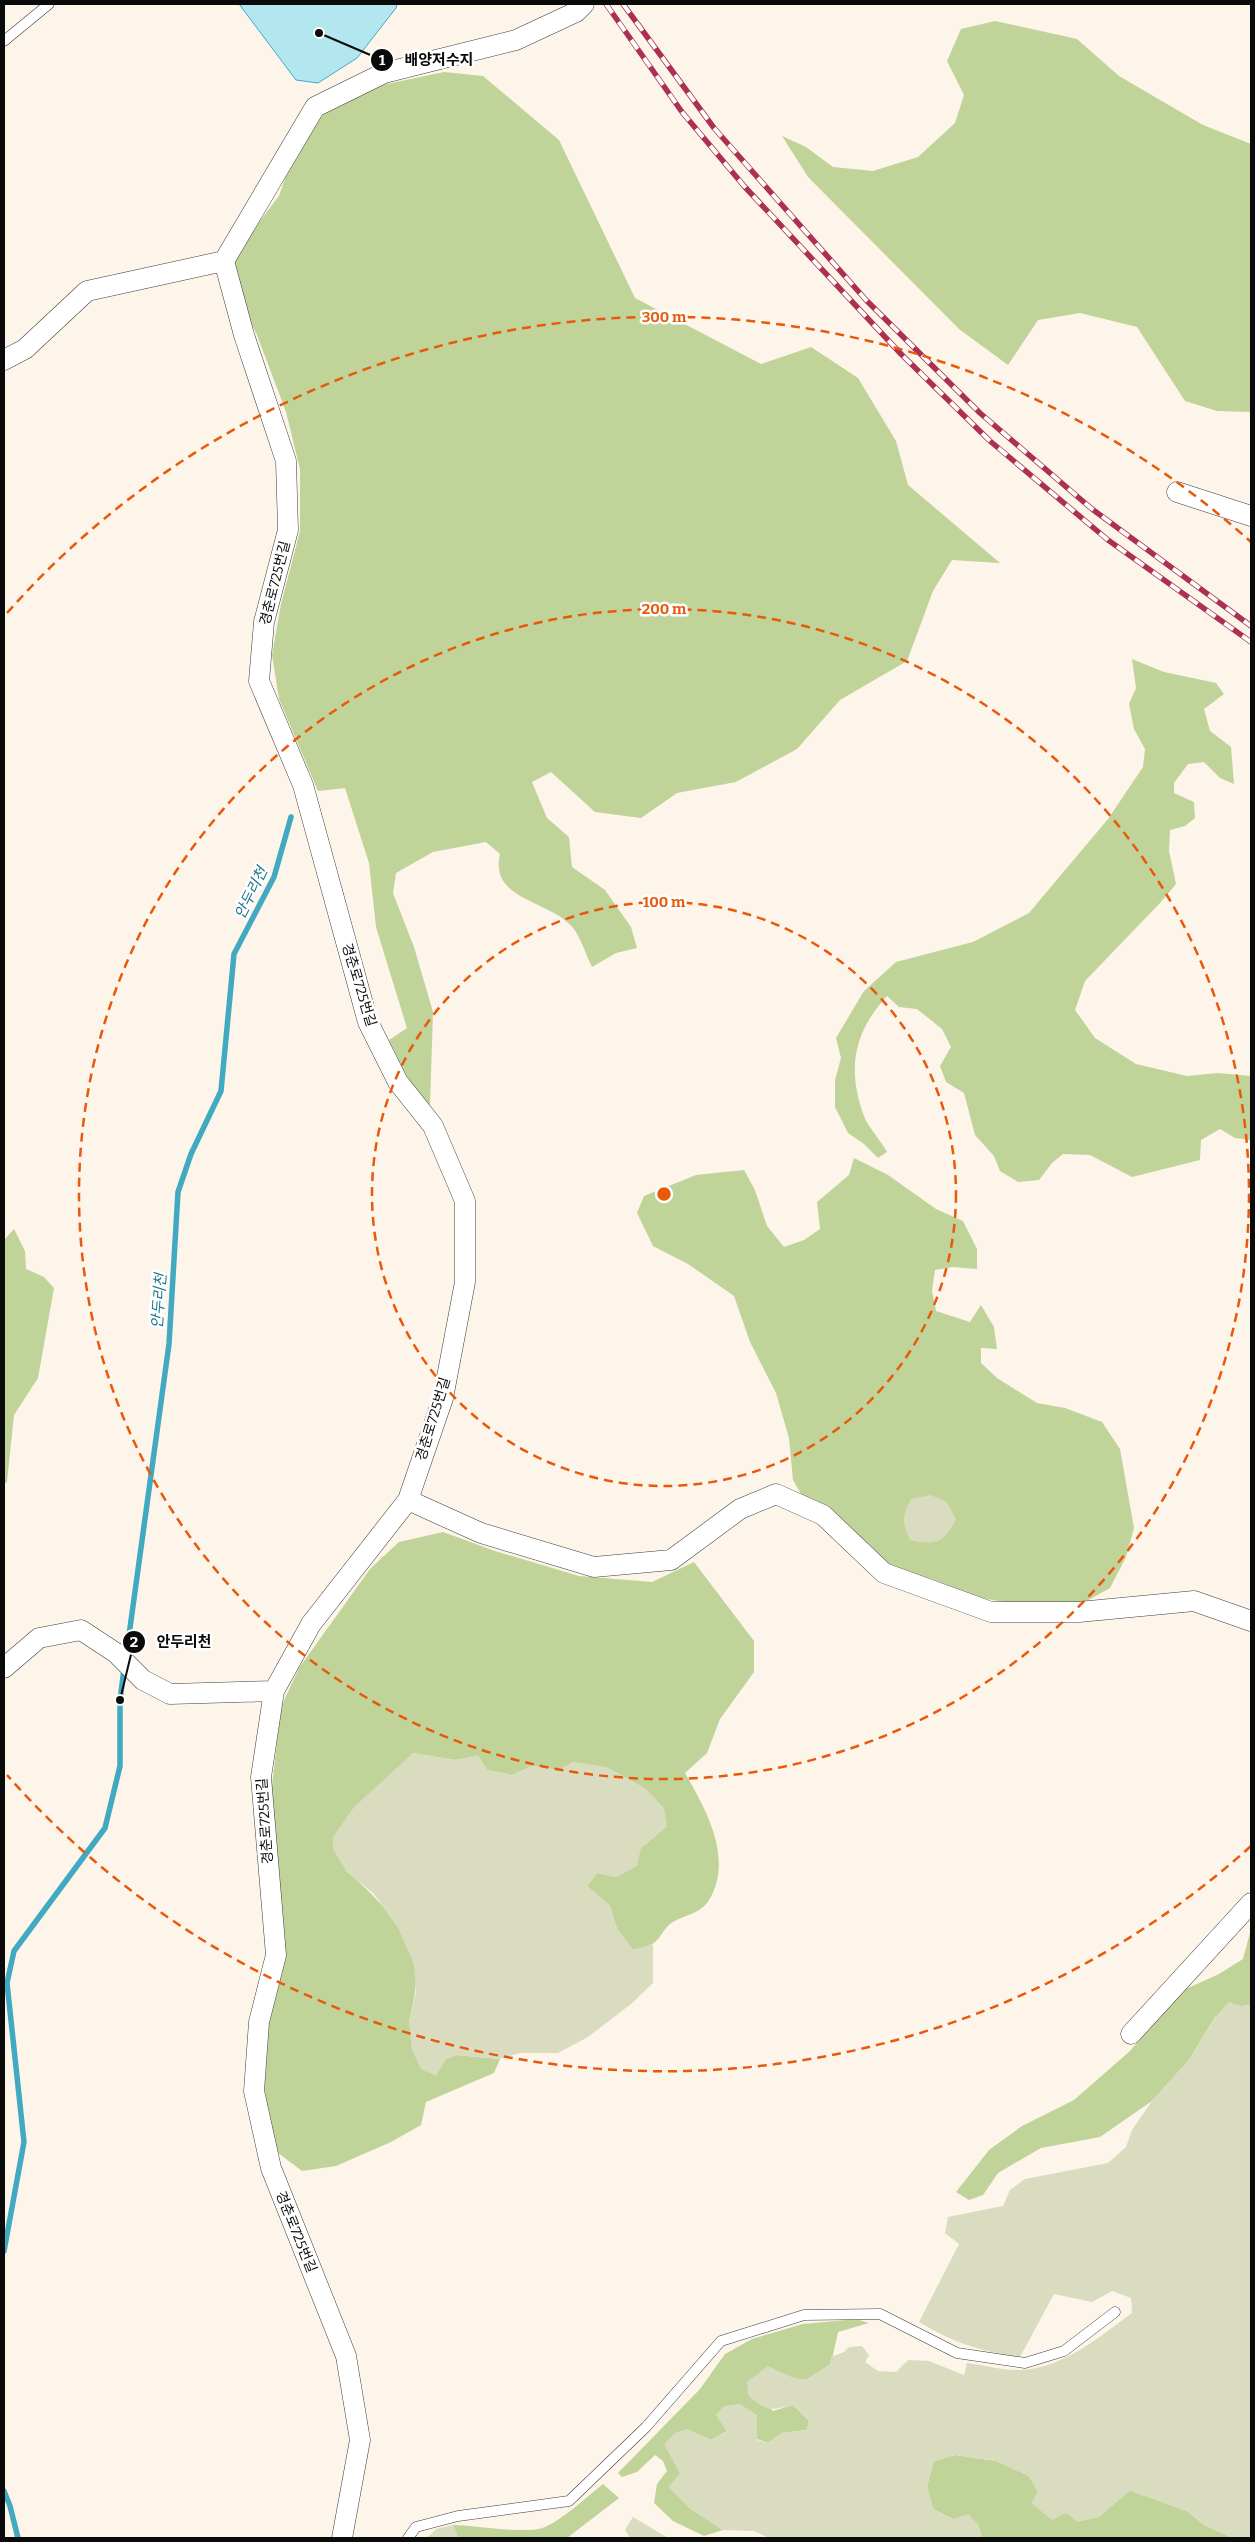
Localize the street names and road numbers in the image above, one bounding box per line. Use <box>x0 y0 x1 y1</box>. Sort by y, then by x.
street label: 경춘로725번길 <box>256 539 294 627</box>
street label: 경춘로725번길 <box>338 941 380 1029</box>
street label: 경춘로725번길 <box>412 1375 454 1463</box>
street label: 경춘로725번길 <box>254 1777 276 1865</box>
street label: 경춘로725번길 <box>272 2189 320 2275</box>

